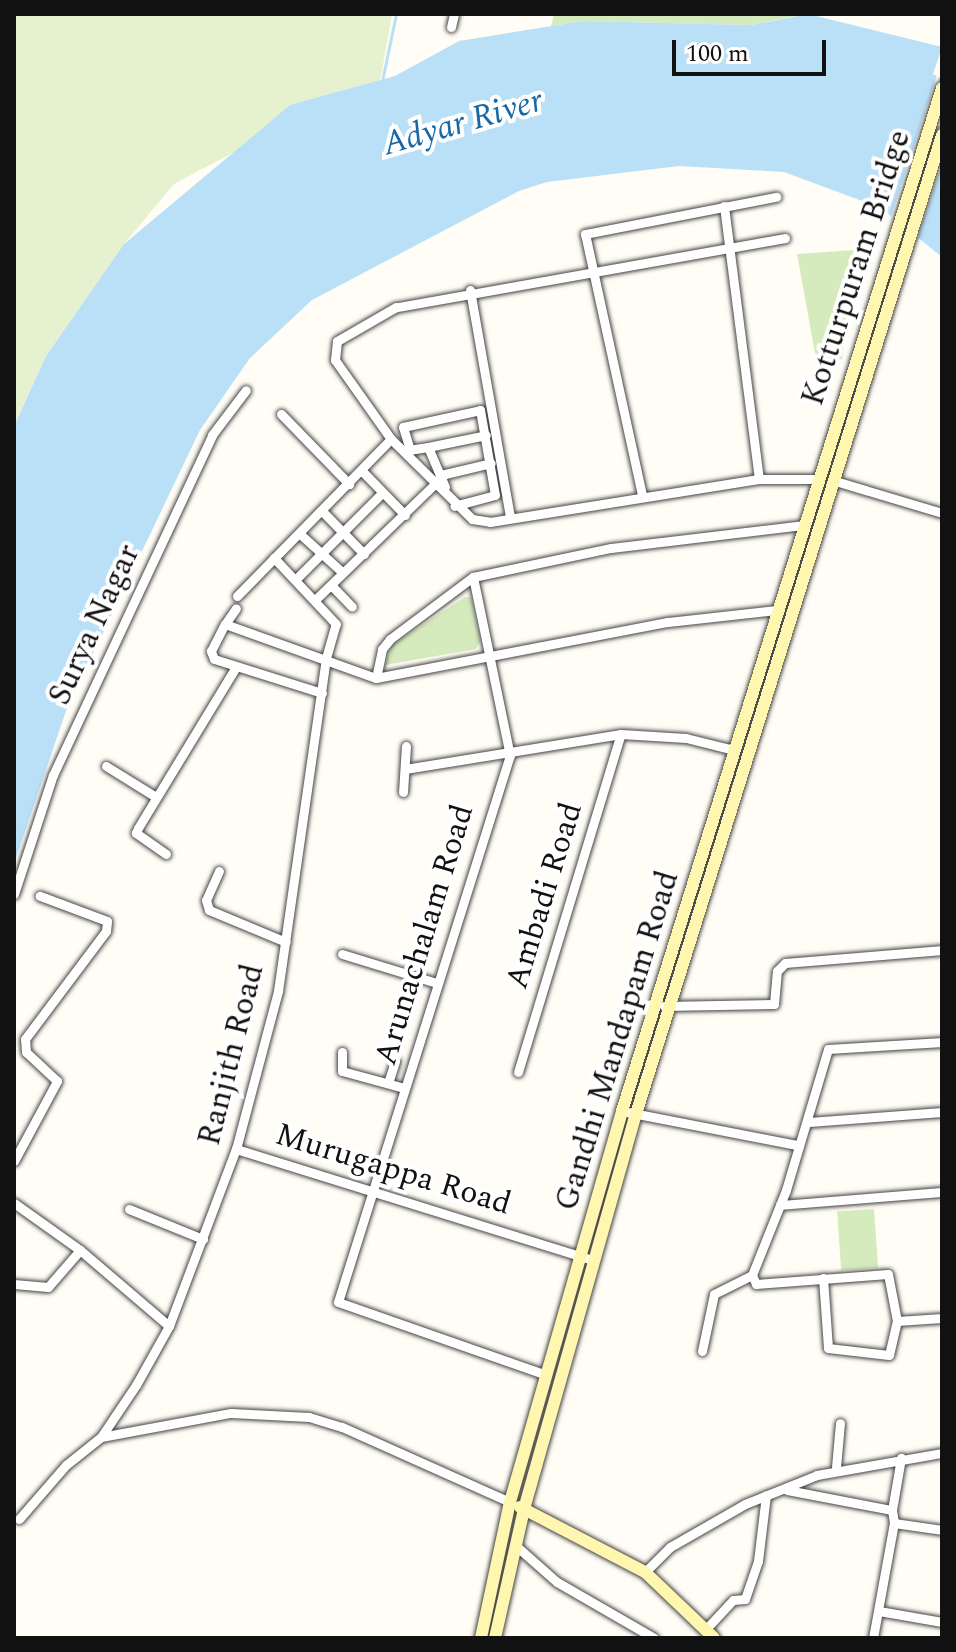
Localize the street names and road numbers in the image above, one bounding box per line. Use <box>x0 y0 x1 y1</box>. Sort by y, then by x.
street label: Kotturpuram Bridge <box>794 125 920 411</box>
street label: Surya Nagar <box>41 539 149 711</box>
street label: Ambadi Road <box>498 798 592 994</box>
street label: Arunachalam Road <box>367 800 483 1070</box>
street label: Gandhi Mandapam Road <box>548 866 688 1216</box>
street label: Ranjith Road <box>191 960 273 1150</box>
street label: Murugappa Road <box>271 1116 515 1224</box>

